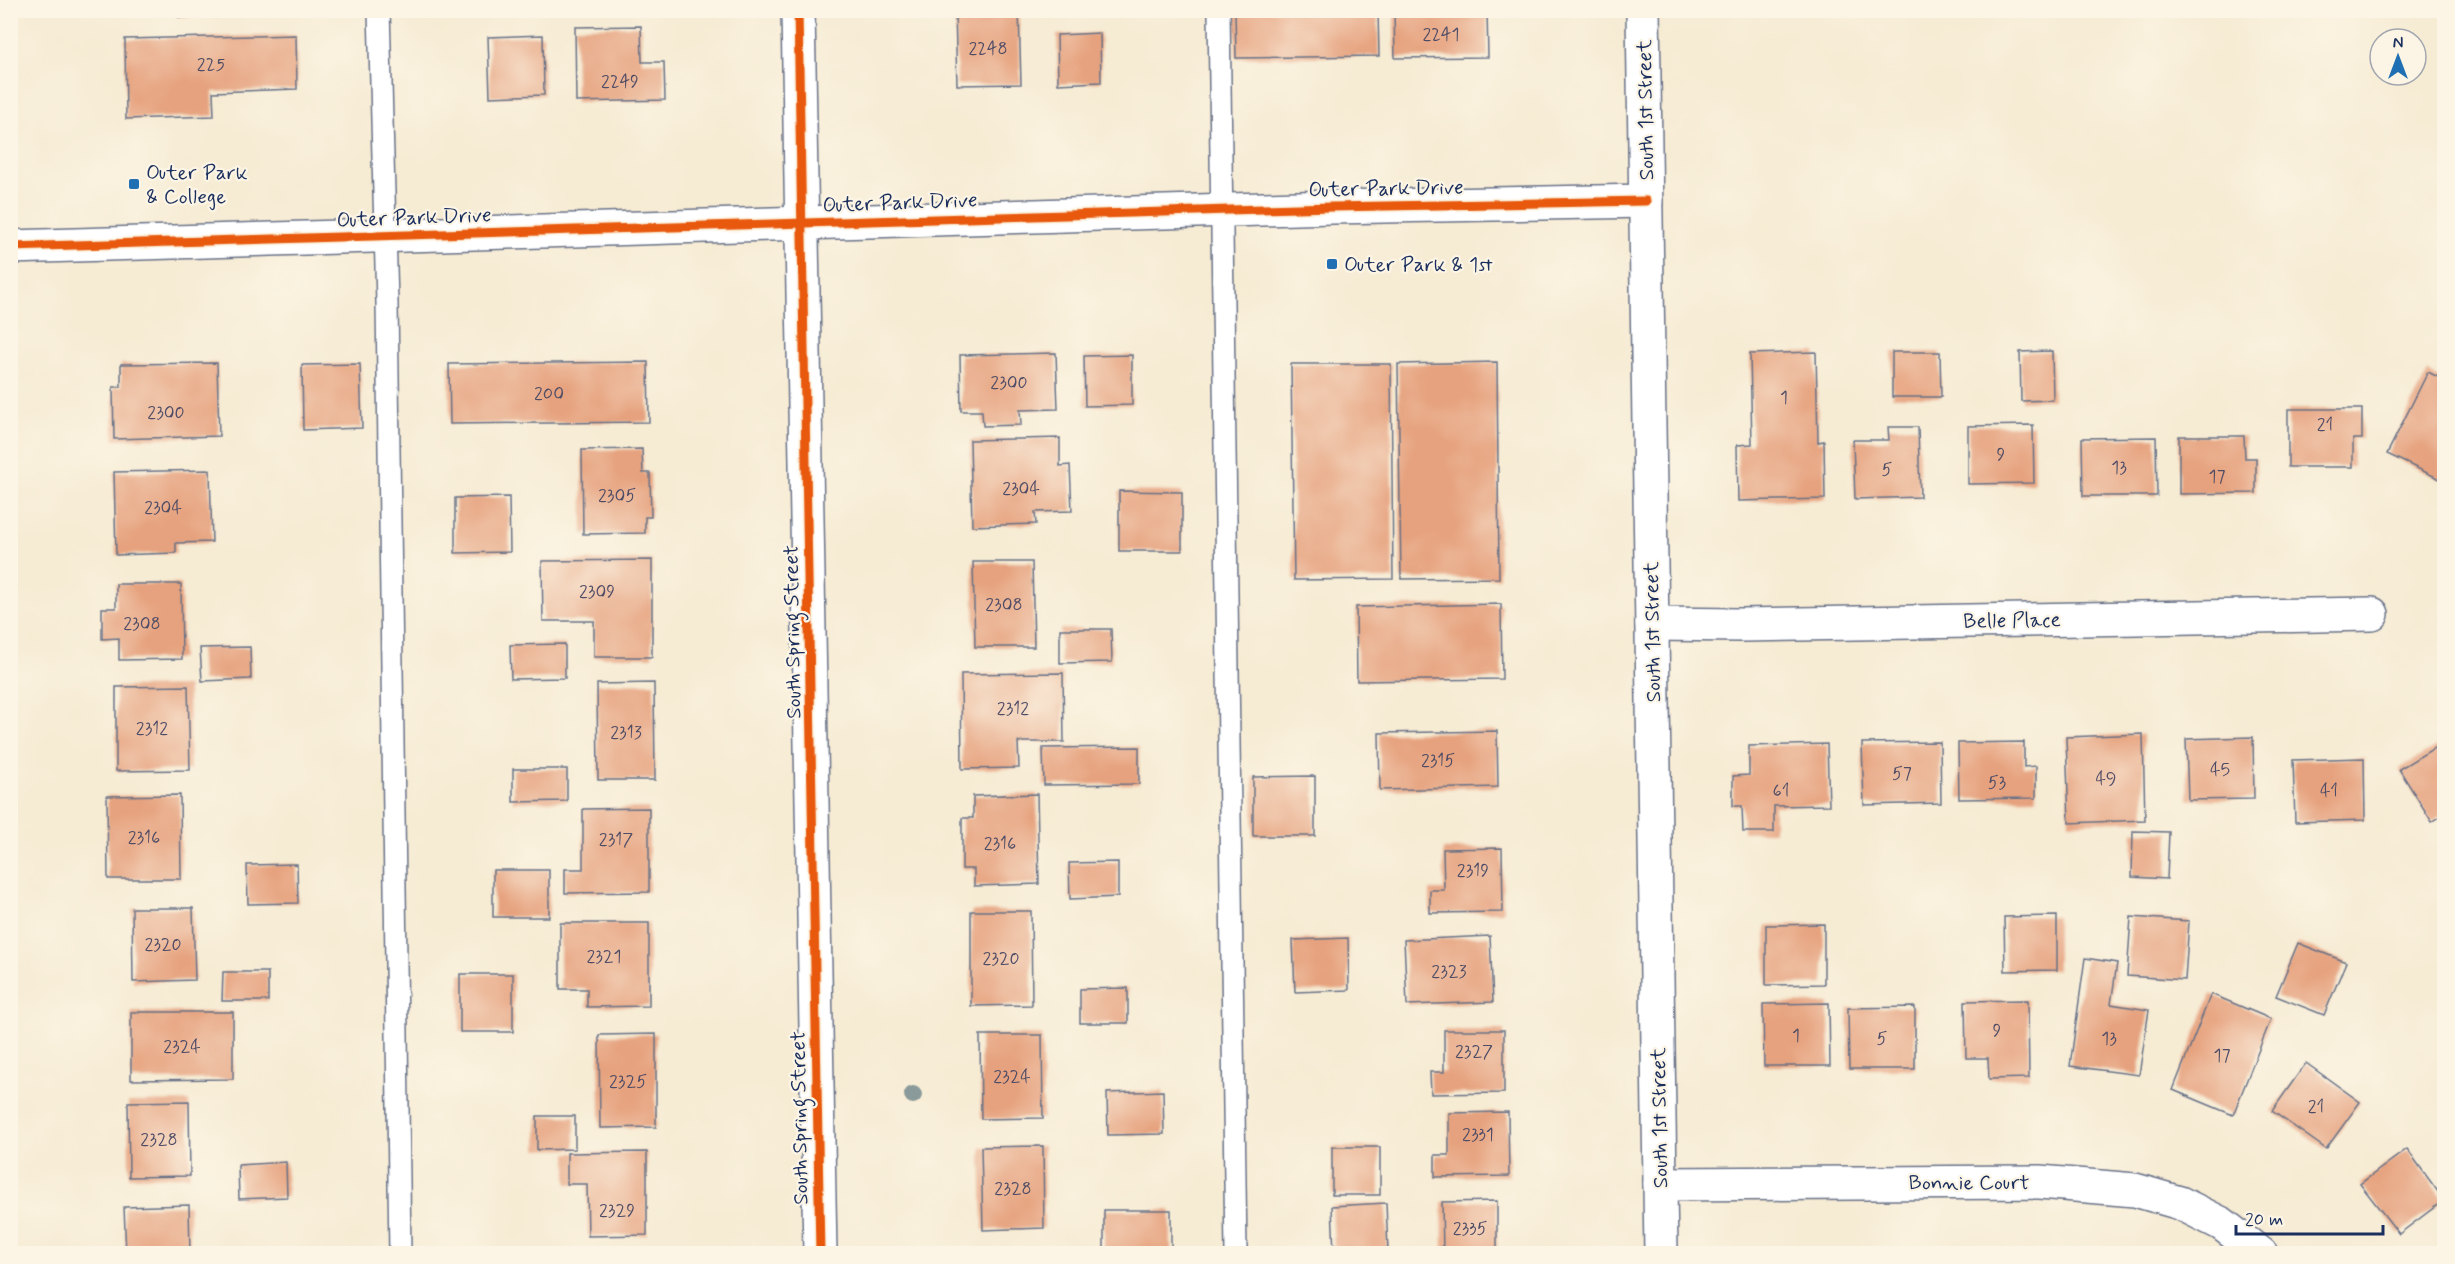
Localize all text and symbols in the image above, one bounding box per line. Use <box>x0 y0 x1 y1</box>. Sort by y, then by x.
house number: 2241 <box>1423 23 1459 47</box>
north arrow <box>2368 27 2428 87</box>
text: N <box>2393 33 2403 54</box>
house number: 2248 <box>968 37 1008 61</box>
street label: South 1st Street <box>1631 39 1661 181</box>
house number: 225 <box>197 53 225 77</box>
house number: 2249 <box>601 70 639 94</box>
place label: Outer Park & College <box>146 159 248 211</box>
street label: Outer Park Drive <box>1308 174 1464 204</box>
marker: Outer Park & College <box>127 177 141 191</box>
street label: Outer Park Drive <box>822 186 978 220</box>
street label: Outer Park Drive <box>336 201 492 235</box>
place label: Outer Park & 1st <box>1344 251 1493 279</box>
marker: Outer Park & 1st <box>1325 257 1339 271</box>
house number: 2300 <box>990 371 1028 395</box>
house number: 200 <box>534 382 564 406</box>
house number: 1 <box>1780 386 1788 410</box>
house number: 2300 <box>147 401 185 425</box>
house number: 21 <box>2317 413 2333 437</box>
house number: 9 <box>1997 443 2006 467</box>
house number: 13 <box>2111 456 2127 480</box>
house number: 5 <box>1882 458 1893 482</box>
house number: 17 <box>2208 465 2226 489</box>
house number: 2304 <box>1002 477 1040 501</box>
house number: 2305 <box>598 484 636 508</box>
house number: 2304 <box>144 496 182 520</box>
street label: South Spring Street <box>777 545 811 719</box>
street label: South 1st Street <box>1638 561 1668 703</box>
house number: 2309 <box>579 580 615 604</box>
house number: 2308 <box>985 593 1023 617</box>
street label: Belle Place <box>1963 606 2061 636</box>
house number: 2308 <box>123 612 161 636</box>
house number: 2312 <box>997 697 1029 721</box>
house number: 2312 <box>136 717 168 741</box>
house number: 2313 <box>610 721 642 745</box>
house number: 2315 <box>1421 749 1455 773</box>
house number: 45 <box>2210 758 2230 782</box>
house number: 57 <box>1892 762 1912 786</box>
house number: 49 <box>2095 767 2117 791</box>
house number: 53 <box>1988 771 2007 795</box>
house number: 61 <box>1773 779 1789 803</box>
house number: 41 <box>2320 779 2338 803</box>
house number: 2316 <box>128 826 160 850</box>
house number: 2317 <box>599 828 633 852</box>
house number: 2316 <box>984 832 1016 856</box>
house number: 2319 <box>1457 859 1489 883</box>
house number: 2320 <box>144 933 182 957</box>
house number: 2321 <box>586 945 622 969</box>
house number: 2320 <box>982 947 1020 971</box>
house number: 2323 <box>1431 960 1467 984</box>
house number: 9 <box>1993 1019 2002 1043</box>
house number: 1 <box>1792 1024 1800 1048</box>
house number: 5 <box>1877 1027 1888 1051</box>
house number: 13 <box>2101 1027 2117 1051</box>
street label: South Spring Street <box>784 1031 818 1205</box>
house number: 2324 <box>163 1035 201 1059</box>
house number: 2327 <box>1455 1040 1493 1064</box>
house number: 17 <box>2213 1044 2231 1068</box>
street label: South 1st Street <box>1645 1047 1675 1189</box>
house number: 2324 <box>993 1065 1031 1089</box>
house number: 2325 <box>609 1070 647 1094</box>
house number: 21 <box>2308 1095 2324 1119</box>
house number: 2331 <box>1462 1123 1494 1147</box>
house number: 2328 <box>140 1128 178 1152</box>
street label: Bonnie Court <box>1909 1169 2029 1197</box>
house number: 2328 <box>994 1177 1032 1201</box>
scale bar <box>2236 1198 2383 1236</box>
house number: 2329 <box>599 1199 635 1223</box>
text: 20 m <box>2245 1208 2283 1232</box>
house number: 2335 <box>1453 1217 1487 1241</box>

